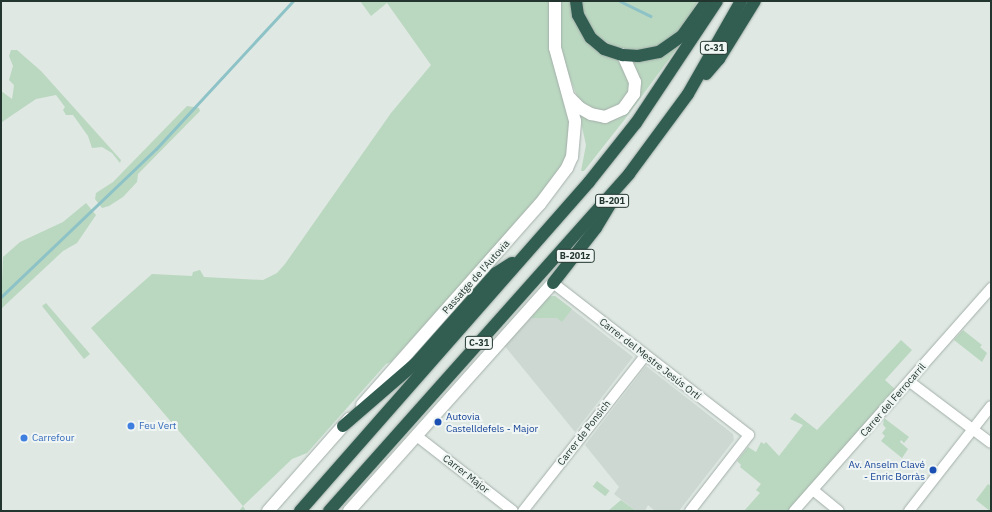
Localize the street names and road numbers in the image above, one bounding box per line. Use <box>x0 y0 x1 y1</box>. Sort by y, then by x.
road number: C-31 <box>699 41 729 55</box>
road number: B-201 <box>595 194 629 208</box>
street label: Passatge de l'Autovia <box>440 238 512 316</box>
road number: B-201z <box>555 249 595 263</box>
street label: Carrer del Mestre Jesús Ortí <box>597 316 703 402</box>
road number: C-31 <box>464 336 494 350</box>
street label: Carrer del Ferrocarril <box>858 361 928 439</box>
street label: Carrer de Ponsich <box>555 398 613 468</box>
street label: Carrer Major <box>440 452 492 496</box>

